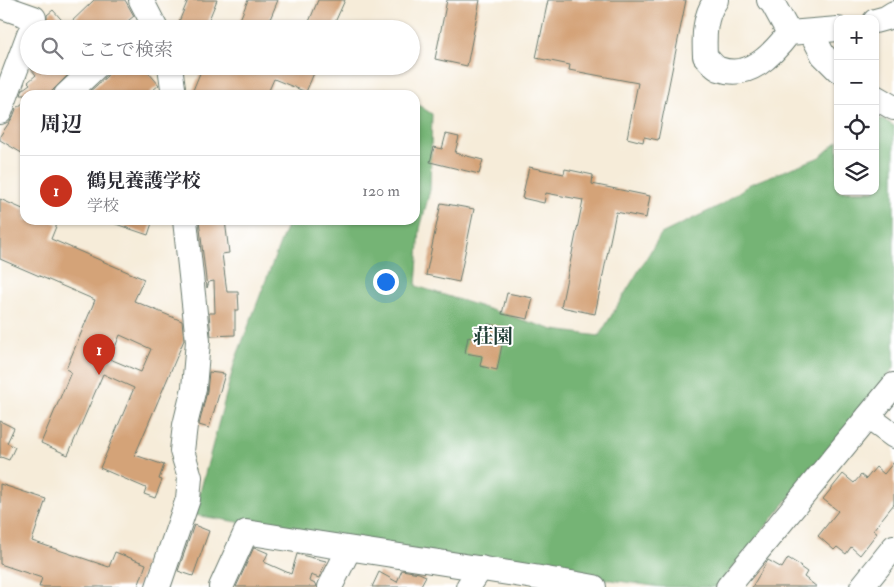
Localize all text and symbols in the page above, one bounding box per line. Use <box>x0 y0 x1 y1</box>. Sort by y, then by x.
map controls <box>834 15 879 195</box>
button: + <box>834 15 879 60</box>
search box <box>20 20 420 75</box>
icon: search <box>38 34 66 62</box>
text: ここで検索 <box>78 38 173 62</box>
button: − <box>834 60 879 105</box>
button: locate <box>834 105 879 150</box>
text: 周辺 <box>40 111 82 138</box>
button: layers <box>834 150 879 195</box>
text: 鶴見養護学校 <box>87 169 201 193</box>
text: 1 <box>53 181 59 201</box>
text: 120 m <box>362 181 400 201</box>
text: 学校 <box>87 196 119 216</box>
your location <box>373 269 399 295</box>
district label: 荘園 <box>473 324 513 349</box>
pin: 1 <box>83 334 115 375</box>

